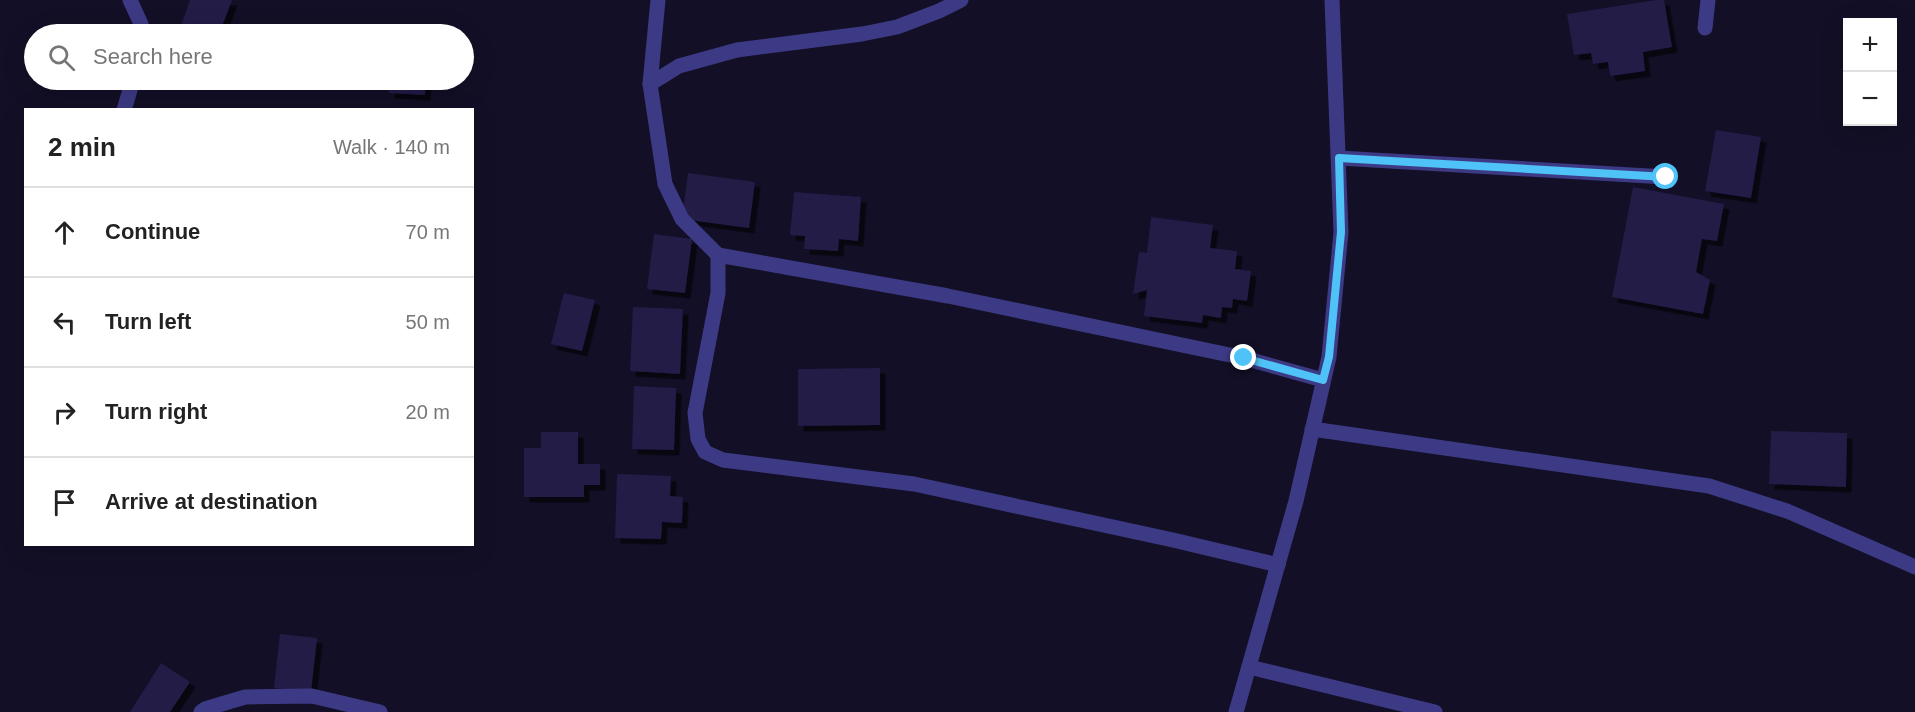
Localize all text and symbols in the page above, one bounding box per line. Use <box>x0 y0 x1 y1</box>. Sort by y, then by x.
map controls <box>1843 18 1897 126</box>
button: + <box>1843 18 1897 72</box>
search box <box>24 24 474 90</box>
icon: search <box>45 41 78 74</box>
text: Search here <box>93 44 213 69</box>
button: − <box>1843 72 1897 126</box>
text: 2 min <box>48 132 116 162</box>
text: Walk · 140 m <box>333 136 450 158</box>
route start <box>1652 163 1678 189</box>
icon: ahead <box>48 216 81 249</box>
text: Continue <box>105 219 200 244</box>
text: 70 m <box>406 221 450 243</box>
icon: left <box>48 306 81 339</box>
text: Turn left <box>105 309 191 334</box>
text: 50 m <box>406 311 450 333</box>
route end <box>1230 344 1256 370</box>
icon: right <box>48 396 81 429</box>
text: Turn right <box>105 399 207 424</box>
text: 20 m <box>406 401 450 423</box>
icon: arrive <box>48 486 81 519</box>
text: Arrive at destination <box>105 489 318 514</box>

